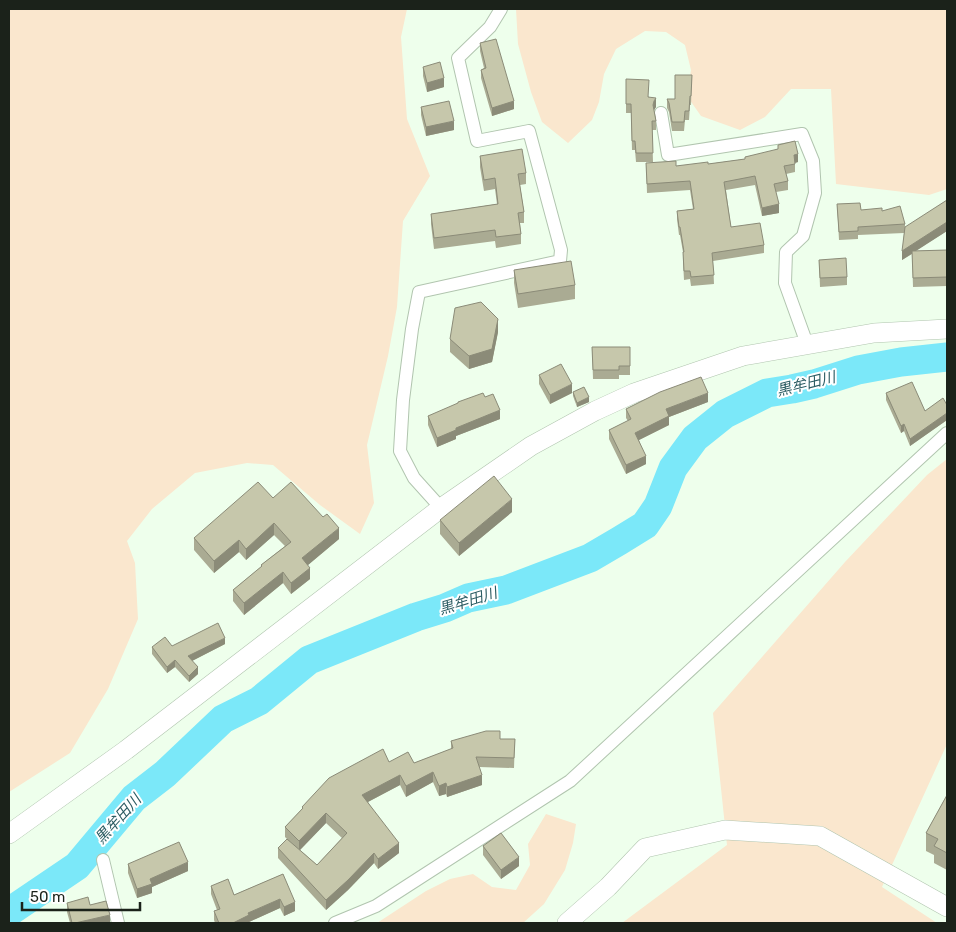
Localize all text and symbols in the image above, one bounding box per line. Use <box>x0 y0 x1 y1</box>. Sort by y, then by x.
water label: 黒牟田川 <box>775 368 839 400</box>
water label: 黒牟田川 <box>437 583 501 618</box>
water label: 黒牟田川 <box>91 789 146 847</box>
scale bar <box>22 880 140 912</box>
text: 50 m <box>30 888 65 906</box>

